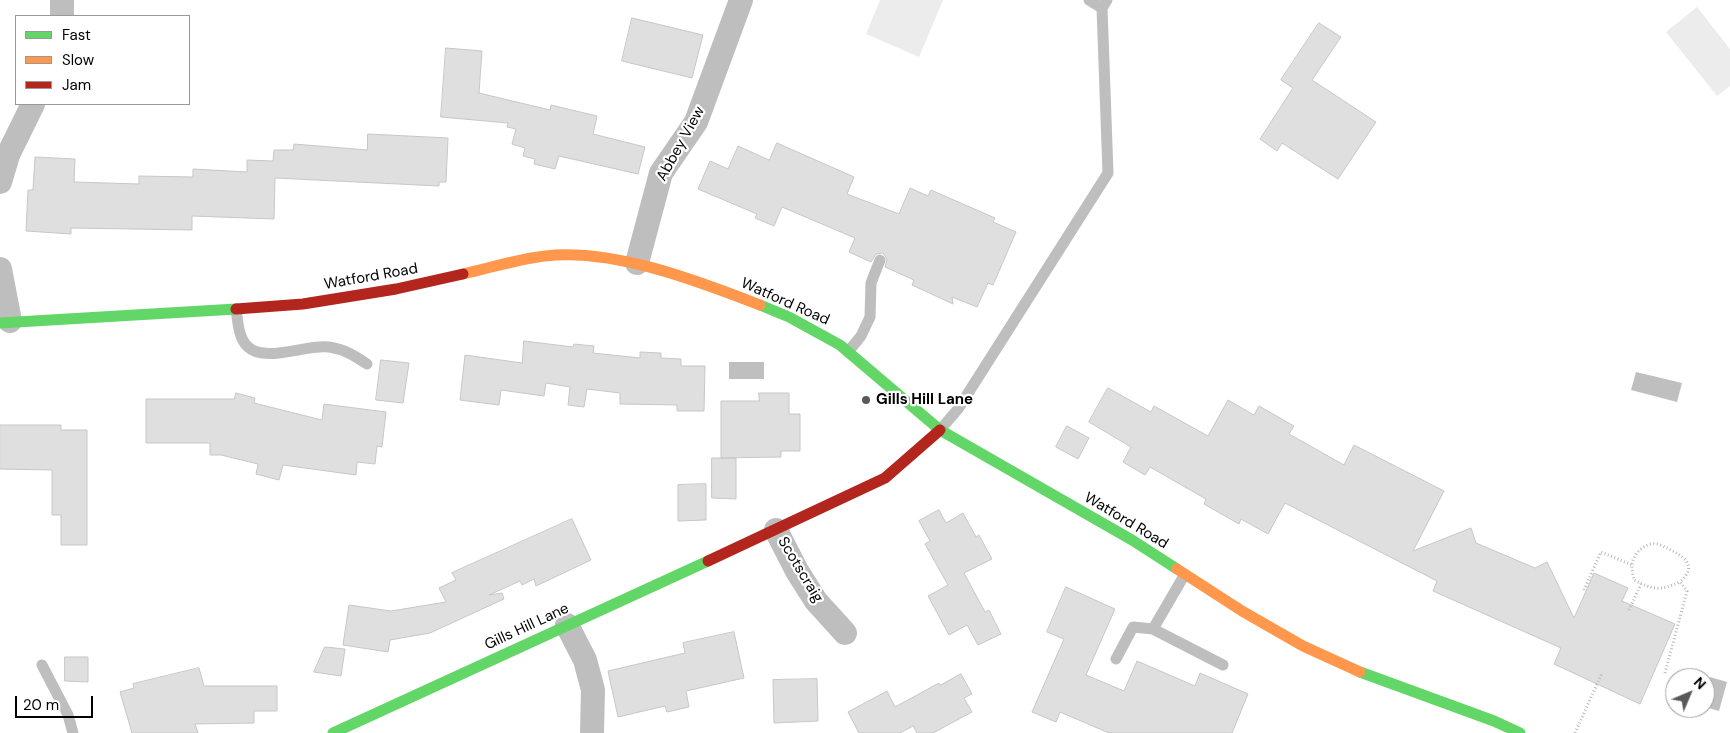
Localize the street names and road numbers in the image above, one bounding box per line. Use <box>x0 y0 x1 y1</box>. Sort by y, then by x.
street label: Abbey View <box>653 104 709 184</box>
street label: Watford Road <box>323 260 419 294</box>
street label: Watford Road <box>738 274 832 330</box>
street label: Watford Road <box>1081 489 1171 553</box>
street label: Scotscraig <box>773 534 827 606</box>
street label: Gills Hill Lane <box>482 600 572 654</box>

